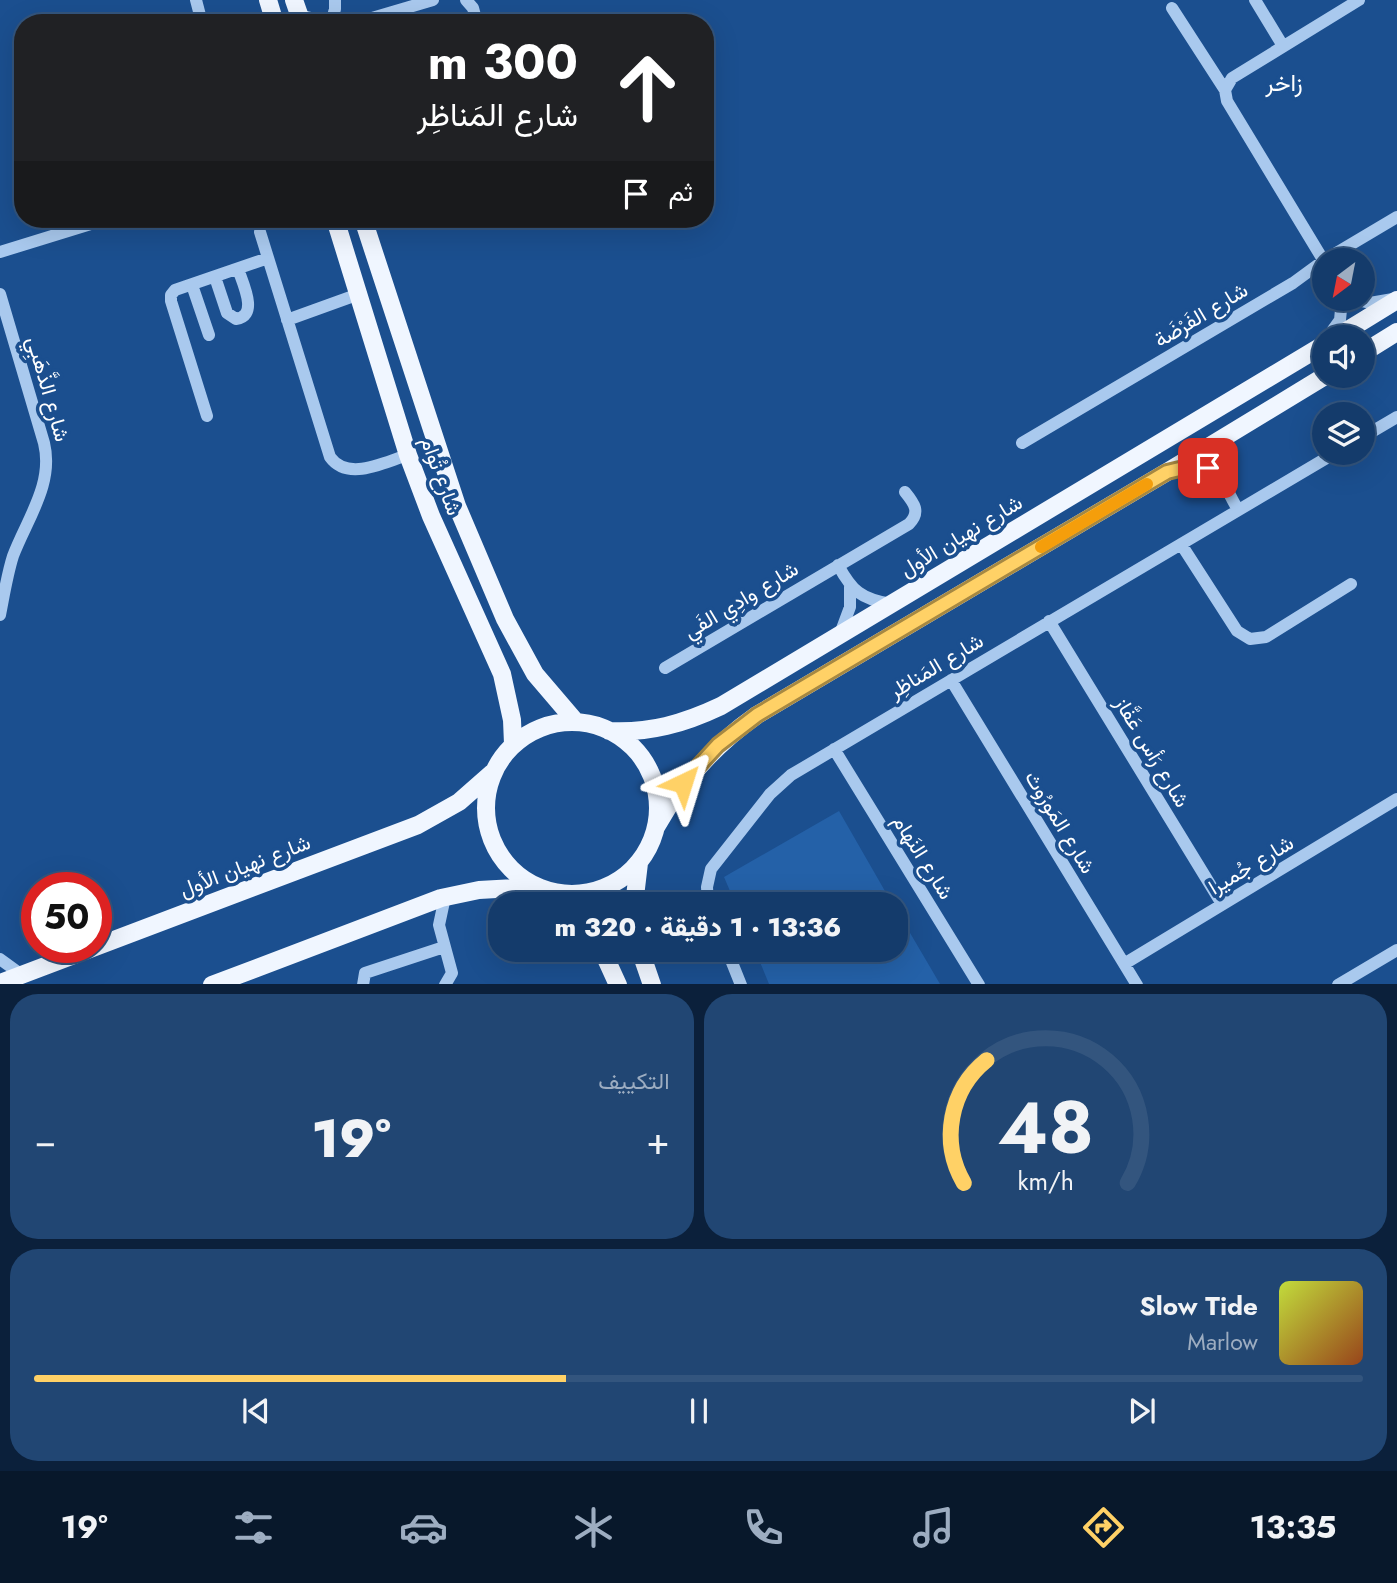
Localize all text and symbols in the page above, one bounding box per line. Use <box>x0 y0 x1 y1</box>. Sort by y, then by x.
text: 300 m <box>428 27 578 97</box>
icon: ahead <box>602 42 693 133</box>
district label: زاخر <box>1264 65 1303 100</box>
text: شارع المَناظِر <box>417 92 578 138</box>
text: ثم <box>669 173 693 211</box>
icon: arrive <box>617 175 655 213</box>
north arrow <box>1312 248 1376 312</box>
map controls <box>1312 248 1375 465</box>
street label: شارع الفَرْضَة <box>1148 275 1254 355</box>
button: sound <box>1312 325 1375 388</box>
street label: شارع الذَّهَبِي <box>17 333 78 446</box>
button: layers <box>1312 402 1375 465</box>
street label: شارع تُوام <box>413 432 469 520</box>
pin <box>1178 438 1238 498</box>
icon: arrive <box>1189 449 1227 487</box>
street label: شارع نهيان الأول <box>894 488 1028 584</box>
street label: شارع وادِي الفَي <box>678 554 805 648</box>
street label: شارع المَناظِر <box>882 626 989 707</box>
street label: شارع رَأس عَفَّاز <box>1107 690 1197 813</box>
position arrow <box>646 746 720 820</box>
street label: شارع المَورُوث <box>1017 765 1103 879</box>
street label: شارع النَهام <box>885 809 961 905</box>
street label: شارع نهيان الأول <box>175 827 315 905</box>
street label: شارع جُميرا <box>1203 828 1299 902</box>
speed limit sign: 50 <box>21 872 112 963</box>
text: 13:36 · 1 دقيقة · 320 m <box>555 908 841 946</box>
text: التكييف <box>598 1064 670 1098</box>
text: 48 <box>997 1075 1093 1180</box>
text: 19° <box>312 1101 391 1177</box>
text: − <box>34 1113 56 1168</box>
text: + <box>646 1113 670 1168</box>
text: km/h <box>1017 1162 1074 1198</box>
text: Slow Tide <box>1139 1287 1258 1325</box>
text: Marlow <box>1187 1325 1258 1359</box>
icon: previous <box>237 1392 275 1430</box>
icon: pause <box>680 1392 718 1430</box>
icon: next <box>1123 1392 1161 1430</box>
icon: filters <box>229 1503 278 1552</box>
icon: car <box>399 1503 448 1552</box>
icon: climate <box>569 1503 618 1552</box>
icon: phone <box>739 1503 788 1552</box>
icon: music <box>909 1503 958 1552</box>
icon: directions <box>1079 1503 1128 1552</box>
text: 19° <box>61 1504 108 1550</box>
text: 13:35 <box>1249 1504 1336 1550</box>

